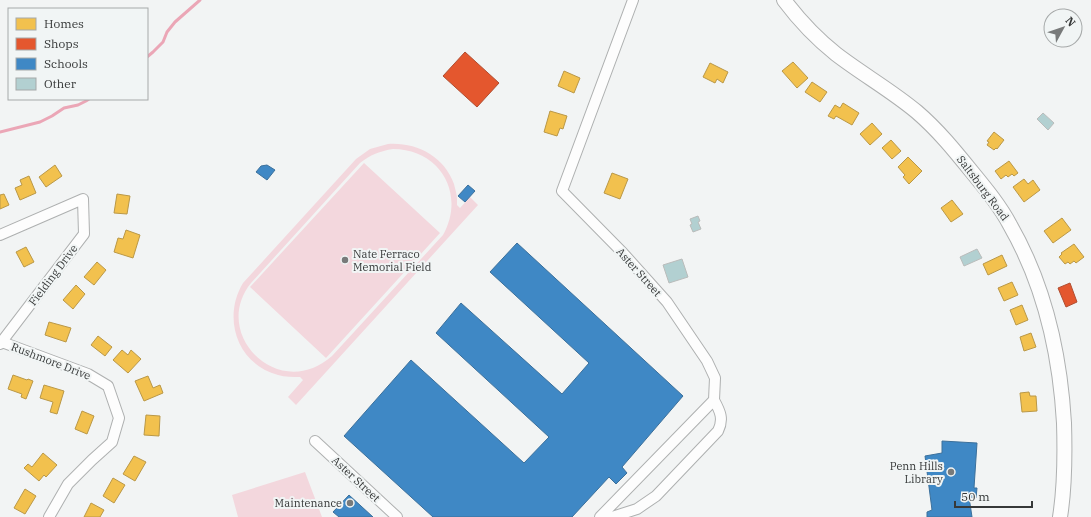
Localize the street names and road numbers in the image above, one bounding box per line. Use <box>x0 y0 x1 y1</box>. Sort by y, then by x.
street label: Saltsburg Road <box>954 153 1012 224</box>
street label: Fielding Drive <box>26 242 81 308</box>
street label: Aster Street <box>613 245 665 299</box>
street label: Rushmore Drive <box>9 339 93 383</box>
street label: Aster Street <box>329 453 383 505</box>

